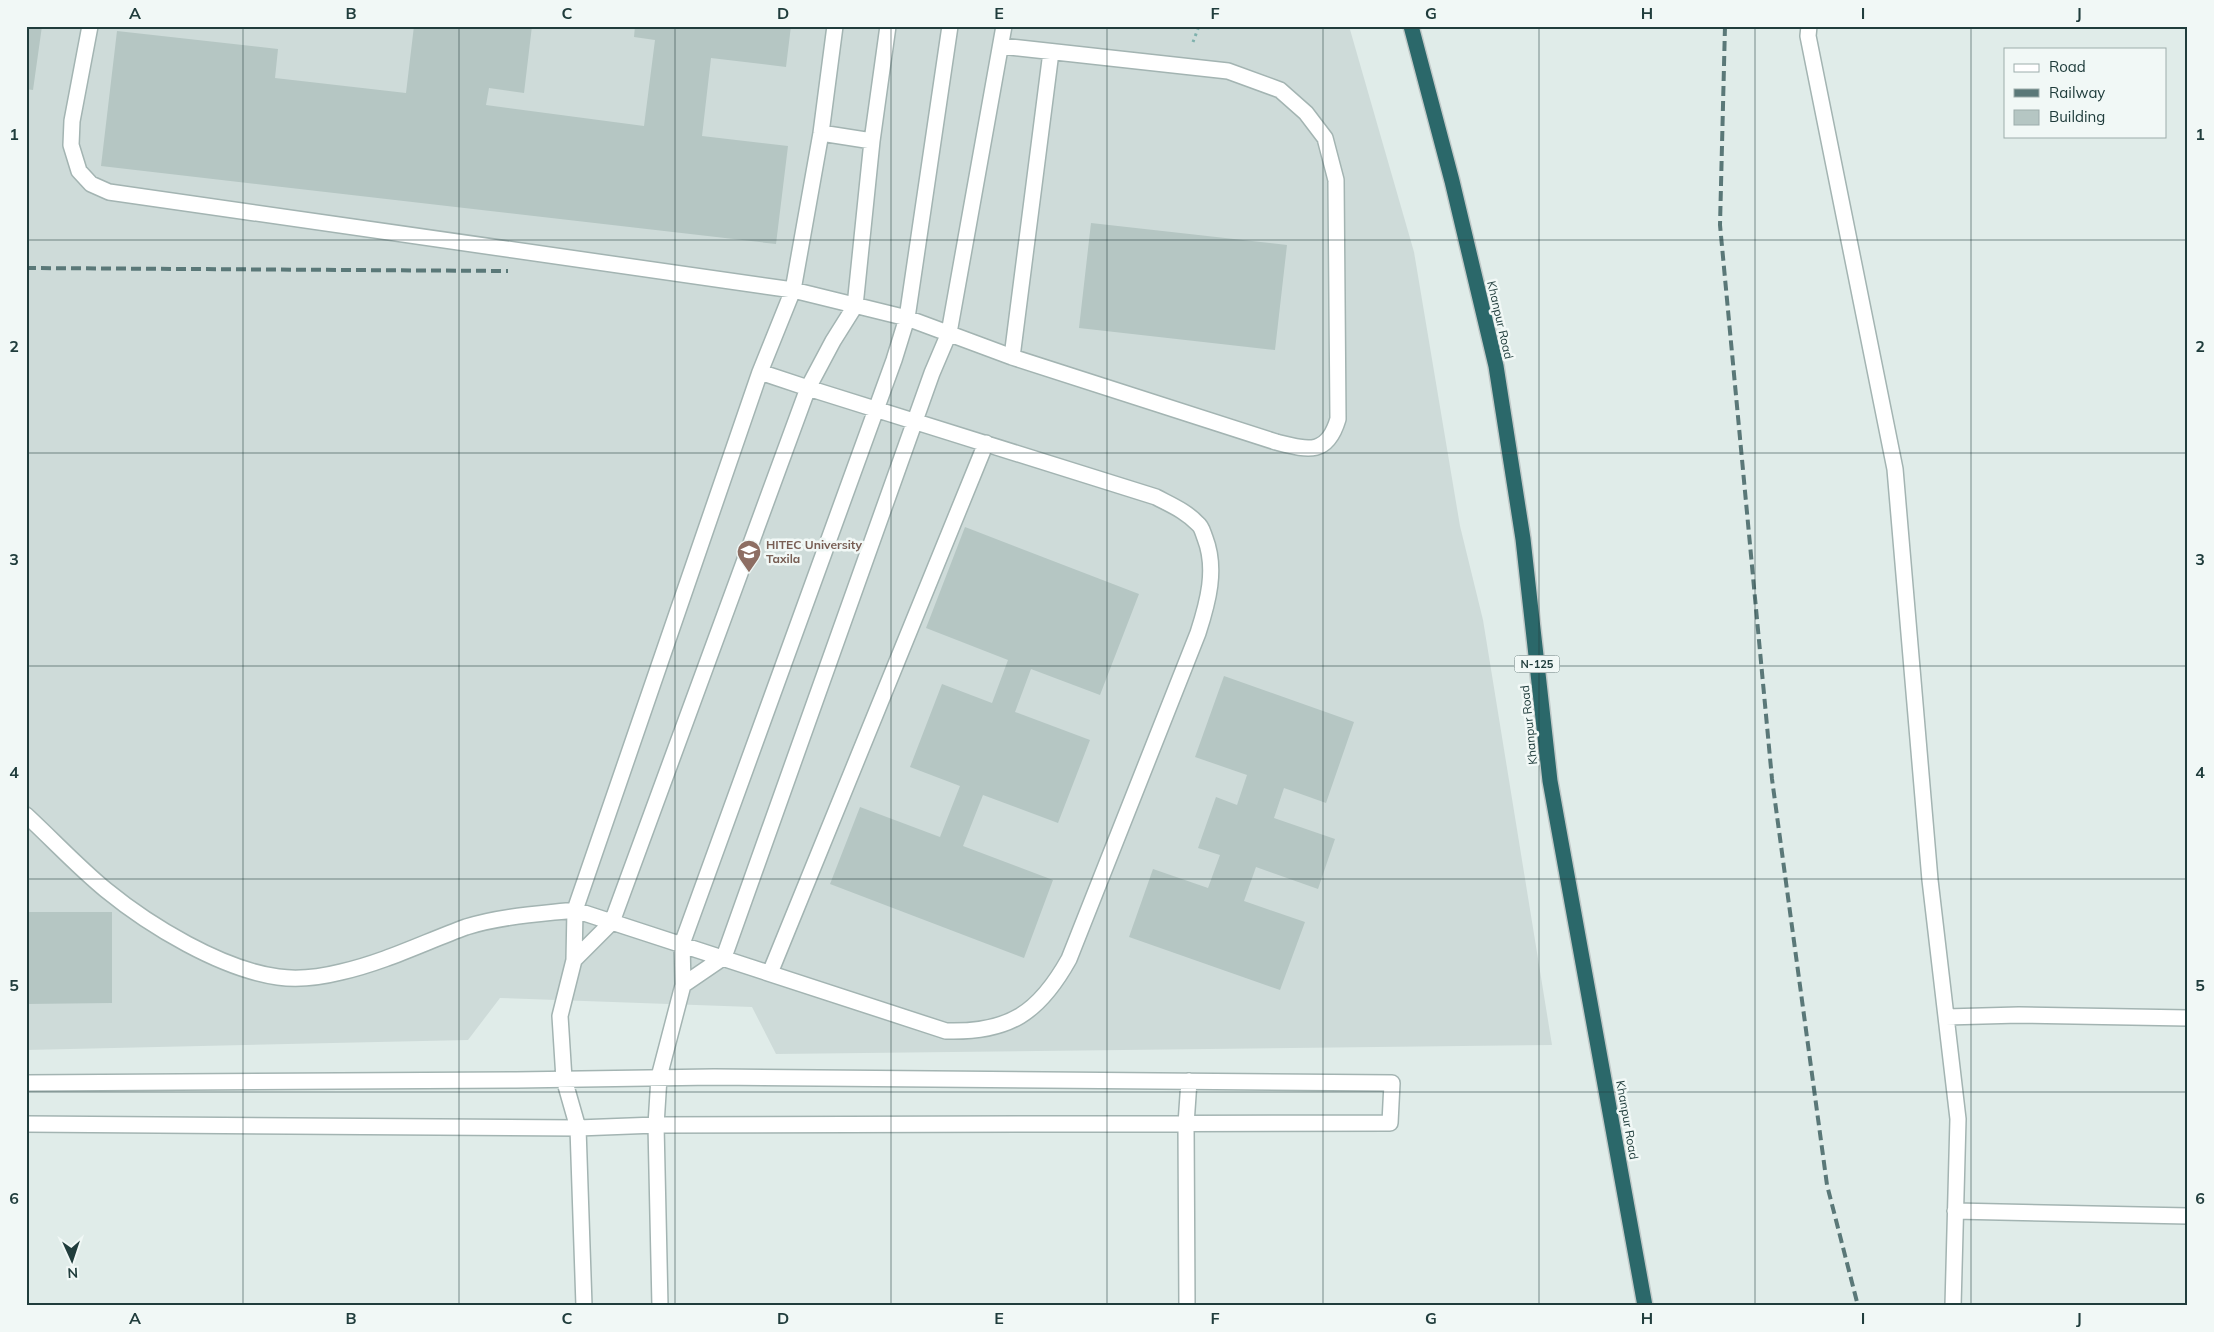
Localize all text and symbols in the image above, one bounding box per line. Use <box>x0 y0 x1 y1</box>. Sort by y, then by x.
text: A <box>129 3 141 23</box>
text: B <box>345 3 357 23</box>
text: C <box>562 3 573 23</box>
text: D <box>777 3 789 23</box>
text: E <box>994 3 1004 23</box>
text: F <box>1210 3 1220 23</box>
text: G <box>1425 3 1437 23</box>
text: H <box>1641 3 1653 23</box>
text: I <box>1861 3 1865 23</box>
text: J <box>2076 3 2082 23</box>
legend <box>2004 48 2166 138</box>
text: Road <box>2049 57 2086 76</box>
text: Railway <box>2049 83 2105 102</box>
text: Building <box>2049 107 2105 126</box>
text: 1 <box>9 124 19 144</box>
text: 1 <box>2195 124 2205 144</box>
street label: Khanpur Road <box>1484 279 1517 361</box>
text: 2 <box>9 336 19 356</box>
text: 2 <box>2195 336 2205 356</box>
place label: HITEC University Taxila <box>766 537 862 566</box>
school or university icon: HITEC University Taxila <box>736 539 762 573</box>
text: 3 <box>9 549 19 569</box>
text: 3 <box>2195 549 2205 569</box>
road number: N-125 <box>1514 656 1560 672</box>
street label: Khanpur Road <box>1517 685 1540 766</box>
text: 4 <box>9 762 19 782</box>
text: 4 <box>2195 762 2205 782</box>
text: 5 <box>9 975 19 995</box>
text: 5 <box>2195 975 2205 995</box>
street label: Khanpur Road <box>1613 1079 1642 1161</box>
text: 6 <box>9 1188 19 1208</box>
text: 6 <box>2195 1188 2205 1208</box>
north arrow <box>48 1234 98 1284</box>
text: N <box>67 1264 78 1282</box>
text: A <box>129 1308 141 1328</box>
text: B <box>345 1308 357 1328</box>
text: C <box>562 1308 573 1328</box>
text: D <box>777 1308 789 1328</box>
text: E <box>994 1308 1004 1328</box>
text: F <box>1210 1308 1220 1328</box>
text: G <box>1425 1308 1437 1328</box>
text: H <box>1641 1308 1653 1328</box>
text: I <box>1861 1308 1865 1328</box>
text: J <box>2076 1308 2082 1328</box>

